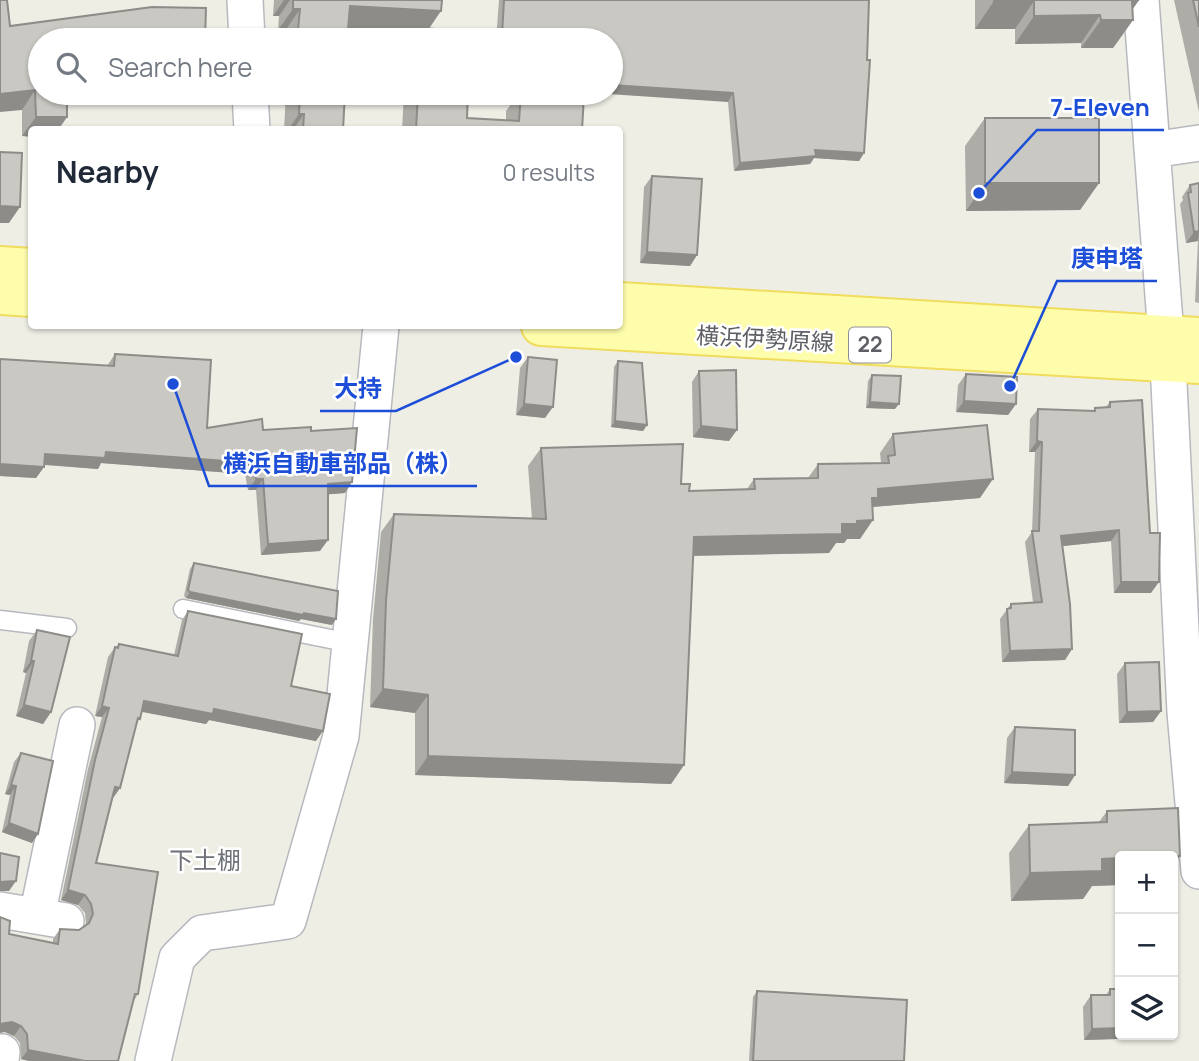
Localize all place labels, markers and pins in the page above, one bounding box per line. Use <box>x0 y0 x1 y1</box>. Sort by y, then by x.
callout: 7-Eleven <box>1037 85 1164 130</box>
callout: 庚申塔 <box>1057 236 1157 281</box>
callout: 大持 <box>320 366 396 411</box>
callout: 横浜自動車部品（株） <box>209 441 477 486</box>

